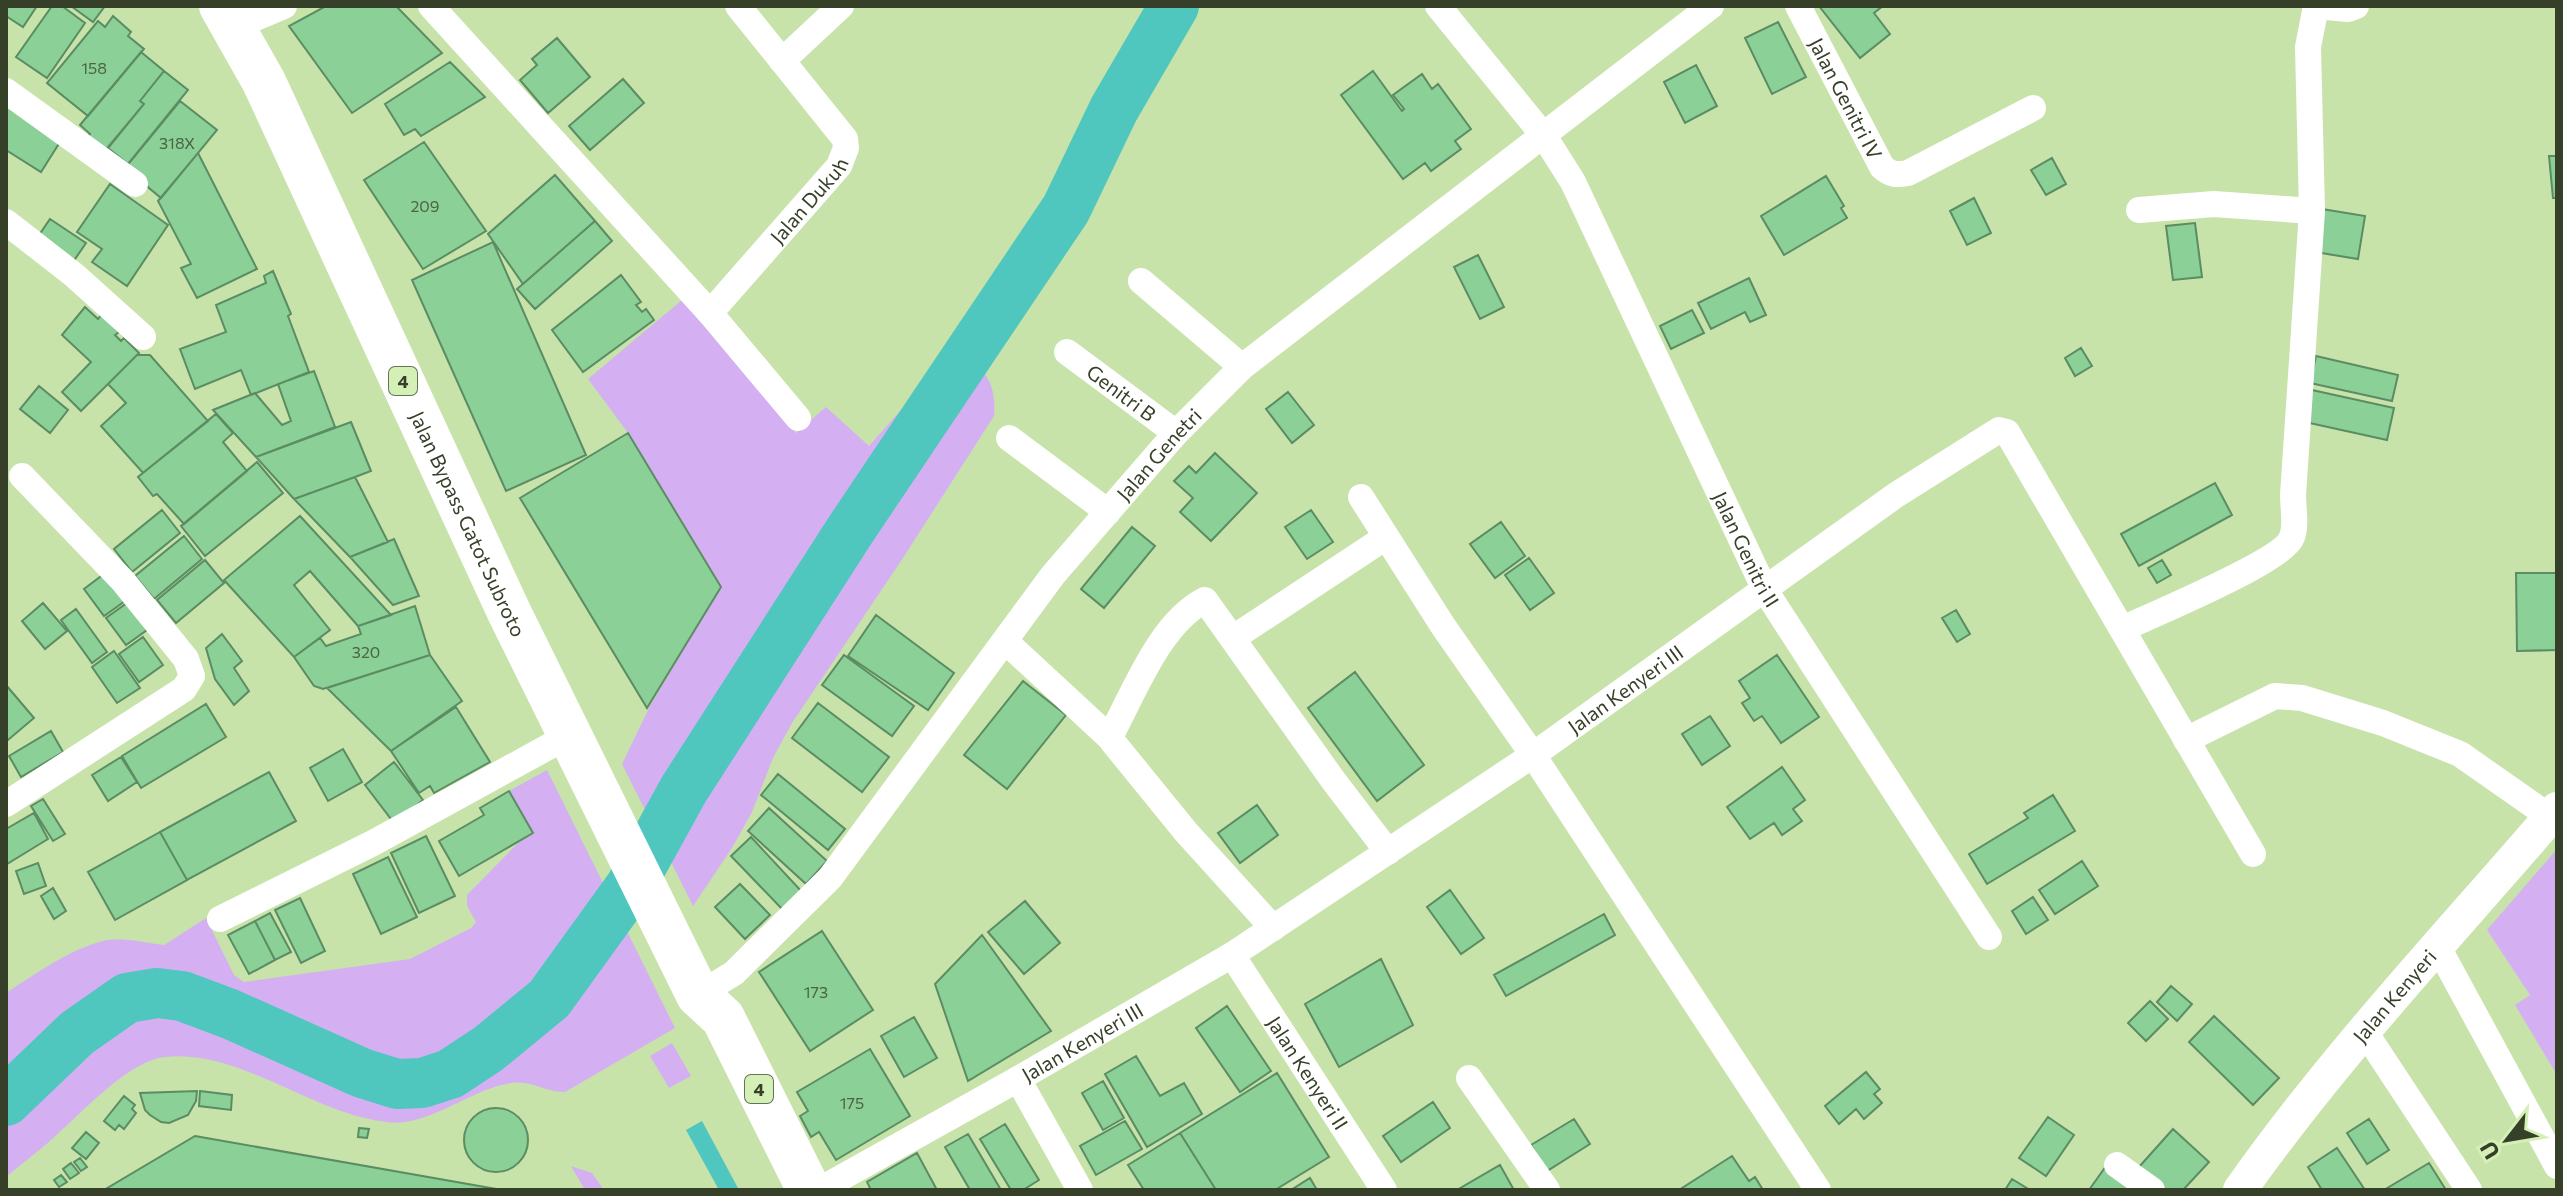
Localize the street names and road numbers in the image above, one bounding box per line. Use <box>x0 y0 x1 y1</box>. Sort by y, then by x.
street label: Jalan Genitri IV <box>1805 33 1888 163</box>
street label: Jalan Dukuh <box>765 154 853 248</box>
street label: Genitri B <box>1082 359 1161 426</box>
road number: 4 <box>389 367 417 395</box>
street label: Jalan Genetri <box>1111 403 1206 505</box>
street label: Jalan Bypass Gatot Subroto <box>406 407 531 640</box>
street label: Jalan Genitri II <box>1708 487 1785 611</box>
street label: Jalan Kenyeri III <box>1563 640 1687 738</box>
street label: Jalan Kenyeri <box>2347 944 2441 1047</box>
street label: Jalan Kenyeri III <box>1017 997 1147 1086</box>
street label: Jalan Kenyeri II <box>1263 1011 1354 1134</box>
road number: 4 <box>745 1075 773 1103</box>

